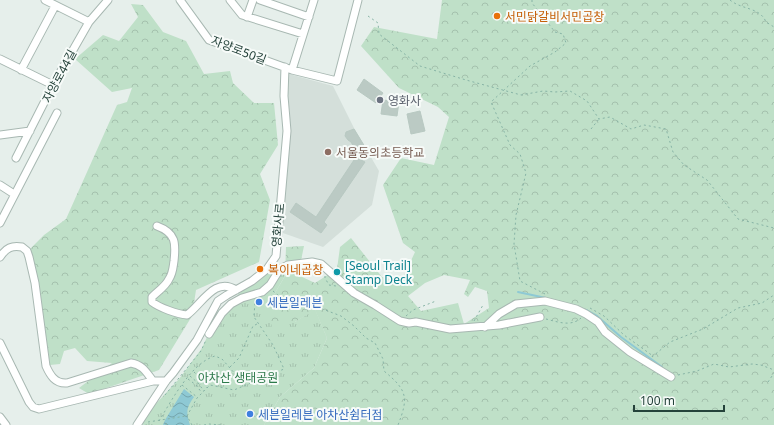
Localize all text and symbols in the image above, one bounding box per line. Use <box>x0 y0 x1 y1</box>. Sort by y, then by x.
place label: 서민닭갈비서민곱창 <box>505 8 604 25</box>
marker: 서민닭갈비서민곱창 <box>492 11 502 21</box>
street label: 자양로50길 <box>209 32 269 68</box>
street label: 자양로44길 <box>38 46 80 106</box>
place label: 영화사 <box>388 92 421 109</box>
marker: 영화사 <box>375 95 385 105</box>
place label: 서울동의초등학교 <box>336 144 424 161</box>
marker: 서울동의초등학교 <box>323 147 333 157</box>
street label: 영화사로 <box>268 202 288 248</box>
place label: [Seoul Trail] Stamp Deck <box>345 257 413 288</box>
place label: 복이네곱창 <box>268 261 323 278</box>
marker: 복이네곱창 <box>255 264 265 274</box>
marker: [Seoul Trail] Stamp Deck <box>332 267 342 277</box>
place label: 세븐일레븐 <box>267 294 322 311</box>
marker: 세븐일레븐 <box>254 297 264 307</box>
park label: 아차산 생태공원 <box>198 369 278 386</box>
scale bar <box>634 387 724 413</box>
text: 100 m <box>640 392 675 409</box>
place label: 세븐일레븐 아차산쉼터점 <box>258 406 383 423</box>
marker: 세븐일레븐 아차산쉼터점 <box>245 409 255 419</box>

